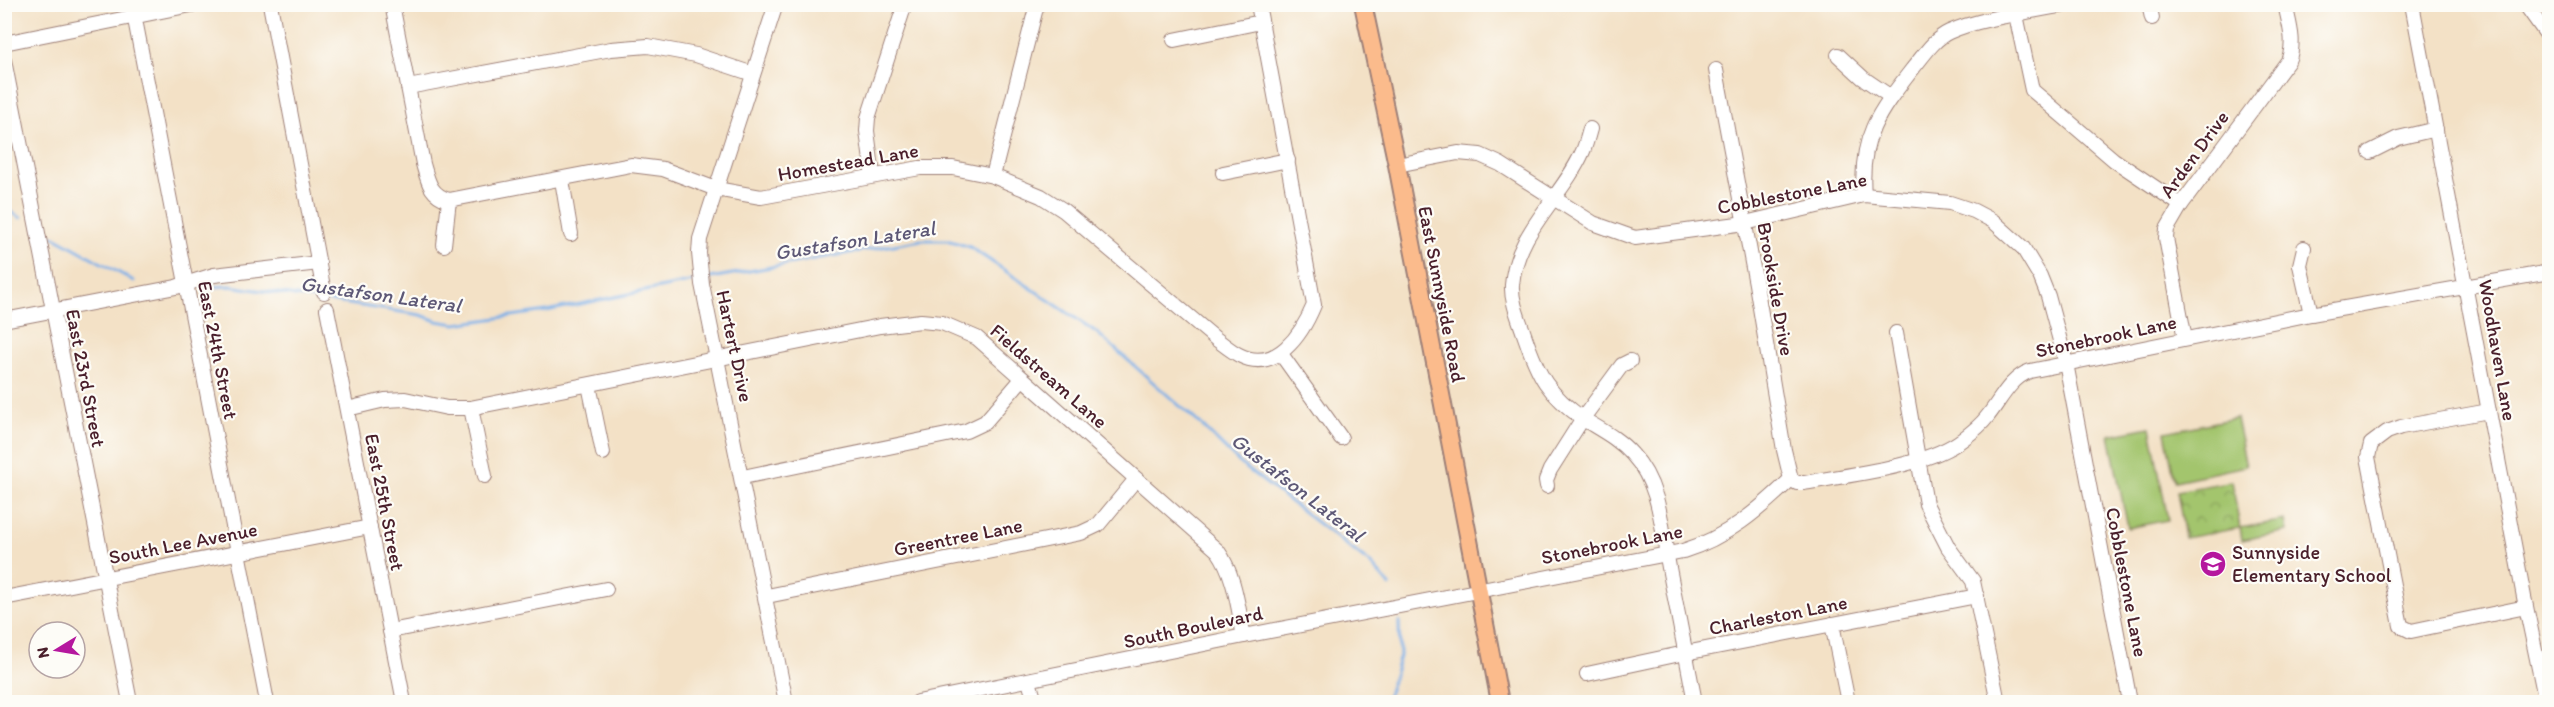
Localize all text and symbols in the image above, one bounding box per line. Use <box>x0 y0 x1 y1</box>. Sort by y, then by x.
street label: Arden Drive <box>2154 106 2234 202</box>
street label: Homestead Lane <box>776 138 920 186</box>
street label: Cobblestone Lane <box>1715 167 1869 219</box>
street label: East Sunnyside Road <box>1413 204 1471 384</box>
water label: Gustafson Lateral <box>773 215 939 265</box>
street label: Brookside Drive <box>1752 220 1800 358</box>
water label: Gustafson Lateral <box>299 270 465 318</box>
street label: Woodhaven Lane <box>2474 277 2522 423</box>
street label: East 24th Street <box>193 279 243 421</box>
street label: Hartert Drive <box>711 288 759 404</box>
street label: East 23rd Street <box>61 307 111 449</box>
street label: Stonebrook Lane <box>2033 309 2179 363</box>
street label: Fieldstream Lane <box>985 319 1113 433</box>
water label: Gustafson Lateral <box>1226 427 1371 548</box>
street label: East 25th Street <box>360 431 410 573</box>
street label: Cobblestone Lane <box>2101 505 2153 659</box>
street label: Greentree Lane <box>891 513 1025 561</box>
street label: South Lee Avenue <box>107 517 259 569</box>
street label: Stonebrook Lane <box>1539 519 1685 569</box>
place label: Sunnyside Elementary School <box>2232 540 2392 587</box>
school or university icon: Sunnyside Elementary School <box>2198 549 2228 579</box>
street label: Charleston Lane <box>1707 590 1849 640</box>
street label: South Boulevard <box>1121 601 1265 653</box>
north arrow <box>27 620 87 680</box>
text: N <box>32 646 53 660</box>

